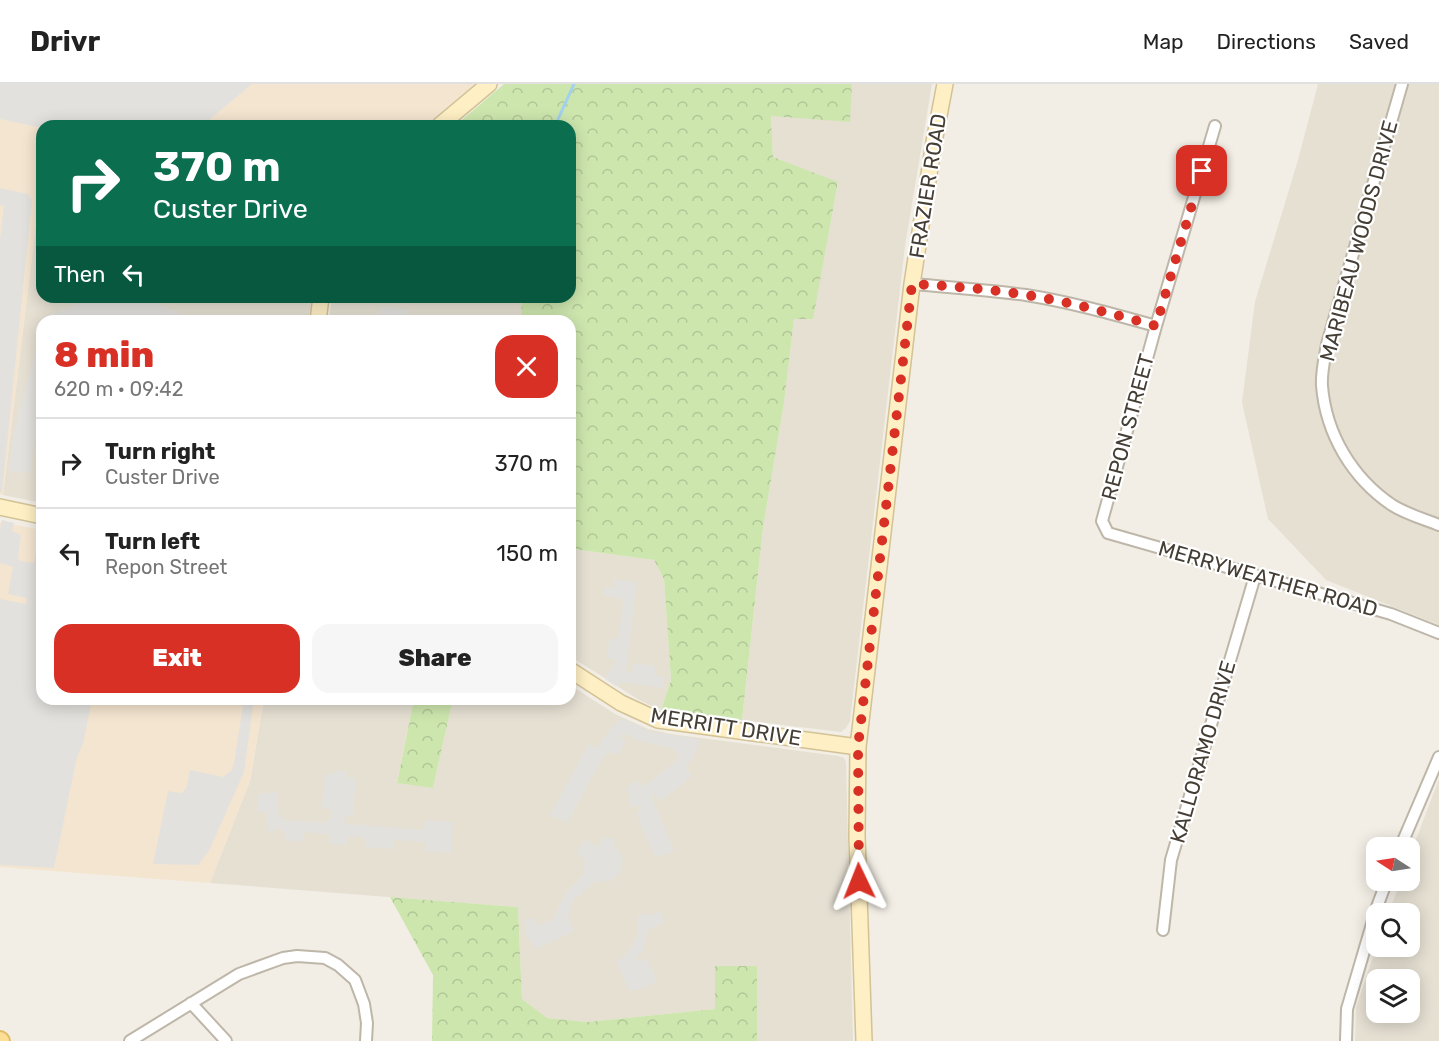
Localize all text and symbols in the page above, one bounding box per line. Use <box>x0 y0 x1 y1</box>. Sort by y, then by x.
text: Drivr <box>30 25 100 58</box>
text: Map <box>1143 29 1184 54</box>
text: Directions <box>1217 29 1316 54</box>
text: Saved <box>1349 29 1409 54</box>
street label: FRAZIER ROAD <box>904 112 951 260</box>
street label: MARIBEAU WOODS DRIVE <box>1314 118 1403 364</box>
text: 370 m <box>153 142 281 192</box>
icon: right <box>54 144 132 222</box>
pin <box>1176 145 1227 196</box>
icon: arrive <box>1185 154 1218 187</box>
text: Custer Drive <box>153 193 308 225</box>
icon: left <box>117 258 150 291</box>
text: Then <box>54 261 105 288</box>
text: 8 min <box>54 333 154 376</box>
button: close <box>495 335 558 398</box>
street label: REPON STREET <box>1096 351 1159 503</box>
text: 620 m · 09:42 <box>54 377 183 401</box>
text: Turn right <box>105 438 215 465</box>
icon: right <box>54 447 87 480</box>
text: 370 m <box>495 450 558 477</box>
text: Custer Drive <box>105 465 220 489</box>
text: Turn left <box>105 528 200 555</box>
street label: MERRYWEATHER ROAD <box>1156 535 1381 622</box>
icon: left <box>54 537 87 570</box>
text: 150 m <box>497 540 558 567</box>
text: Repon Street <box>105 555 227 579</box>
button: Exit <box>54 624 300 693</box>
button: Share <box>312 624 558 693</box>
street label: KALLORAMO DRIVE <box>1165 658 1241 846</box>
street label: MERRITT DRIVE <box>649 702 803 751</box>
north arrow <box>1366 837 1420 891</box>
map controls <box>1366 837 1420 1023</box>
position arrow <box>827 849 891 913</box>
button: search <box>1366 903 1420 957</box>
button: layers <box>1366 969 1420 1023</box>

